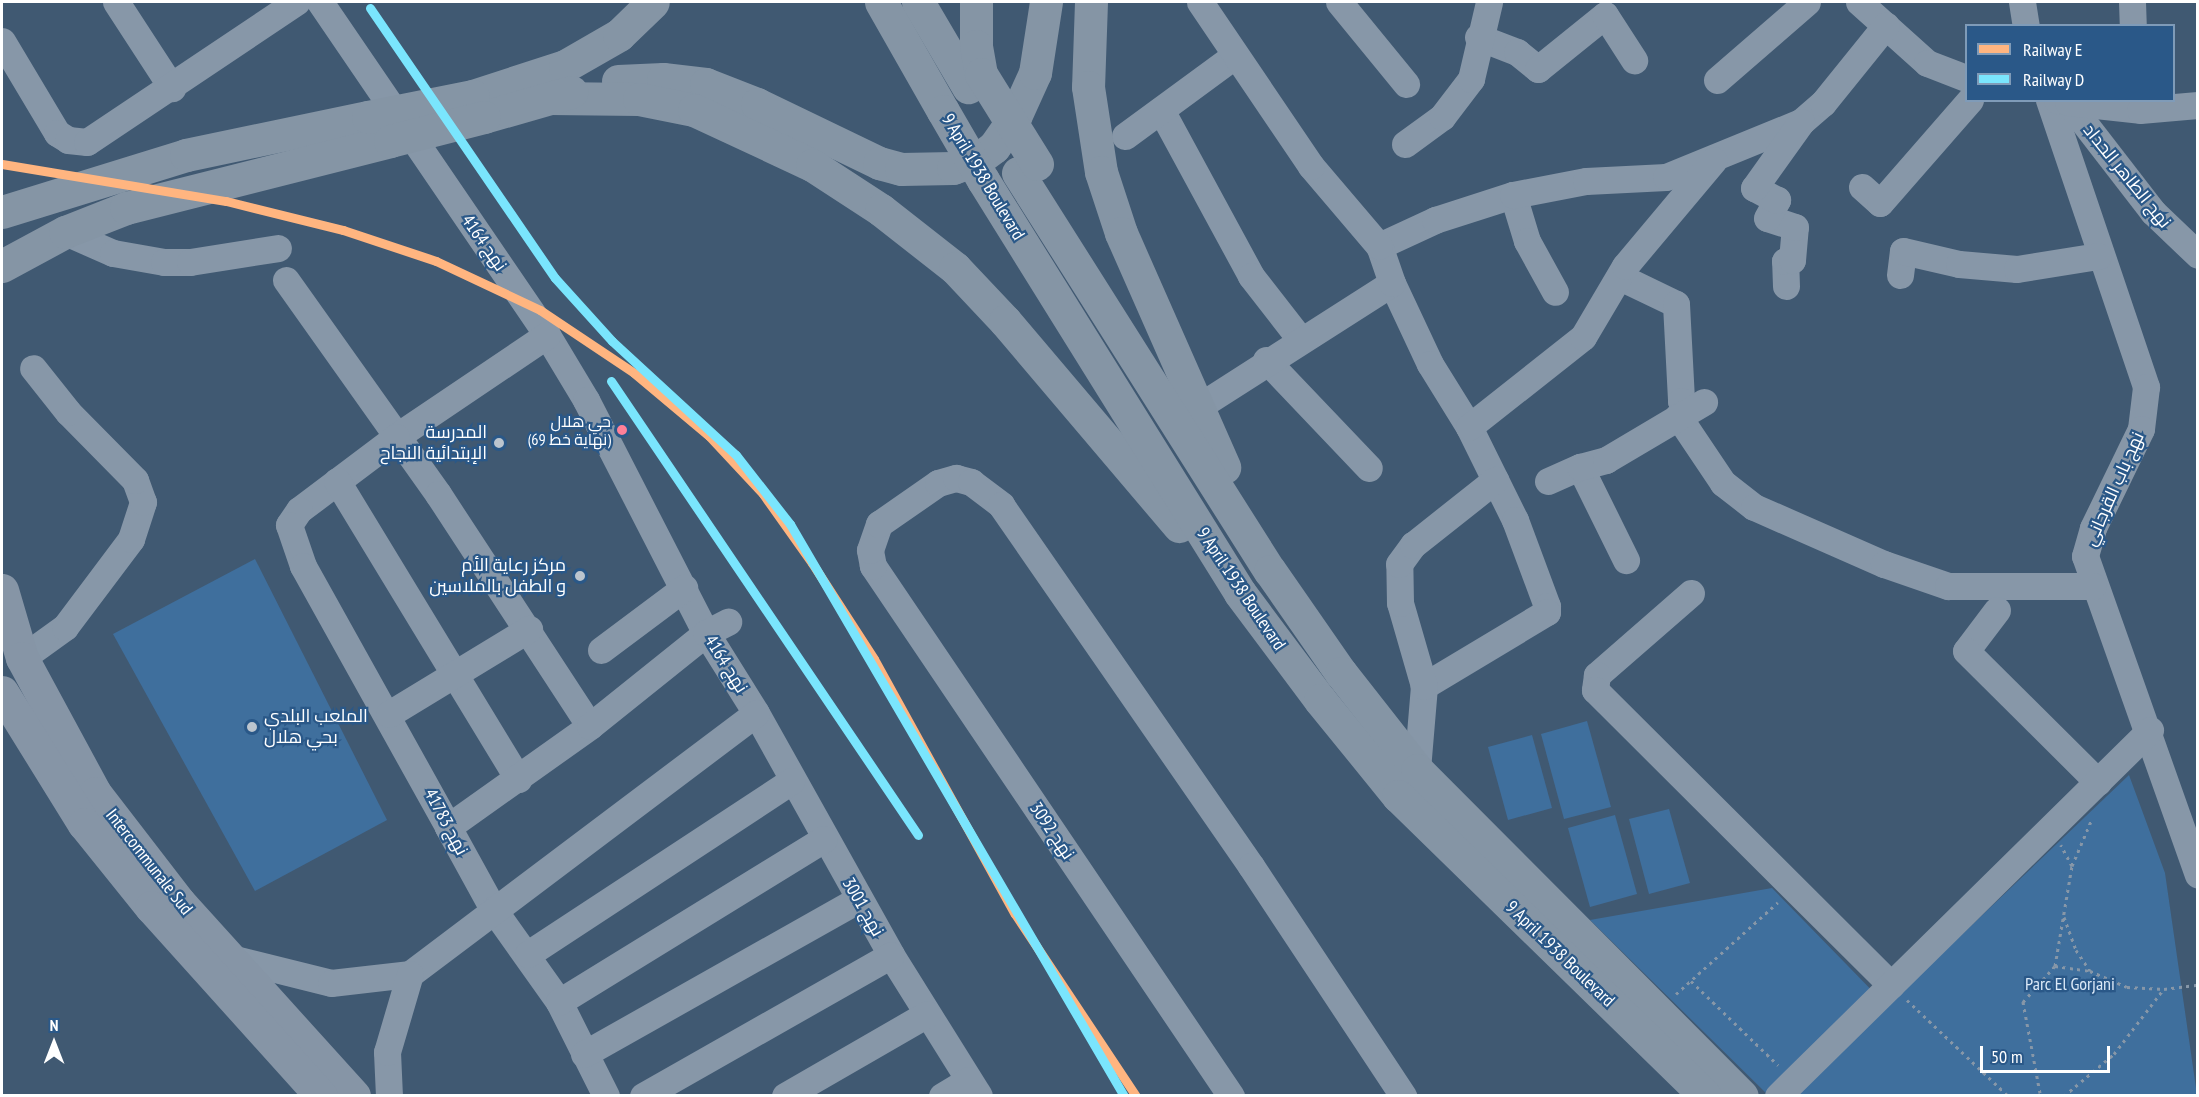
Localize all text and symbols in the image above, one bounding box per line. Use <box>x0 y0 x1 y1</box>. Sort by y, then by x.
legend <box>1965 24 2175 102</box>
text: Railway E <box>2023 38 2083 61</box>
text: Railway D <box>2023 68 2084 91</box>
street label: 9 April 1938 Boulevard <box>937 110 1029 244</box>
street label: نهج الطاهر الحداد <box>2078 120 2176 232</box>
street label: نهج 4164 <box>457 211 511 275</box>
place label: حي هلال (نهاية خط 69) <box>528 411 611 449</box>
place label: المدرسة الإبتدائية النجاح <box>380 422 487 464</box>
marker: حي هلال (نهاية خط 69) <box>616 424 628 436</box>
street label: نهج باب القرجاني <box>2079 429 2149 549</box>
marker: المدرسة الإبتدائية النجاح <box>492 436 506 450</box>
street label: 9 April 1938 Boulevard <box>1192 523 1290 655</box>
place label: مركز رعاية الأم و الطفل بالملاسين <box>429 555 566 598</box>
marker: مركز رعاية الأم و الطفل بالملاسين <box>571 567 589 585</box>
street label: نهج 4164 <box>700 631 752 697</box>
place label: الملعب البلدي بحي هلال <box>264 706 368 748</box>
marker: الملعب البلدي بحي هلال <box>245 720 259 734</box>
street label: نهج 41783 <box>419 785 473 859</box>
street label: نهج 3092 <box>1025 798 1079 864</box>
street label: Intercommunale Sud <box>101 805 197 919</box>
street label: نهج 3001 <box>838 874 888 940</box>
street label: 9 April 1938 Boulevard <box>1501 896 1619 1012</box>
park label: Parc El Gorjani <box>2025 973 2115 995</box>
north arrow <box>24 1013 84 1073</box>
text: N <box>50 1015 58 1035</box>
scale bar <box>1983 1034 2114 1072</box>
text: 50 m <box>1991 1045 2023 1068</box>

